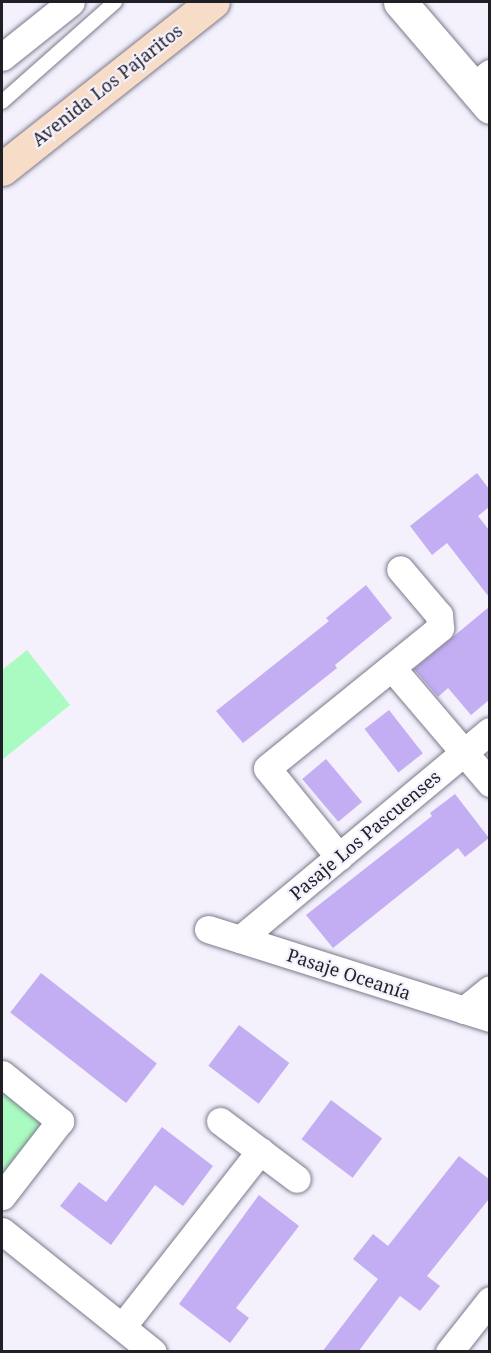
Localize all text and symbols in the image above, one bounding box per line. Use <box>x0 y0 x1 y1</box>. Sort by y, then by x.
street label: Avenida Los Pajaritos <box>27 20 187 150</box>
street label: Pasaje Los Pascuenses <box>285 766 445 904</box>
street label: Pasaje Oceanía <box>285 944 413 1004</box>

